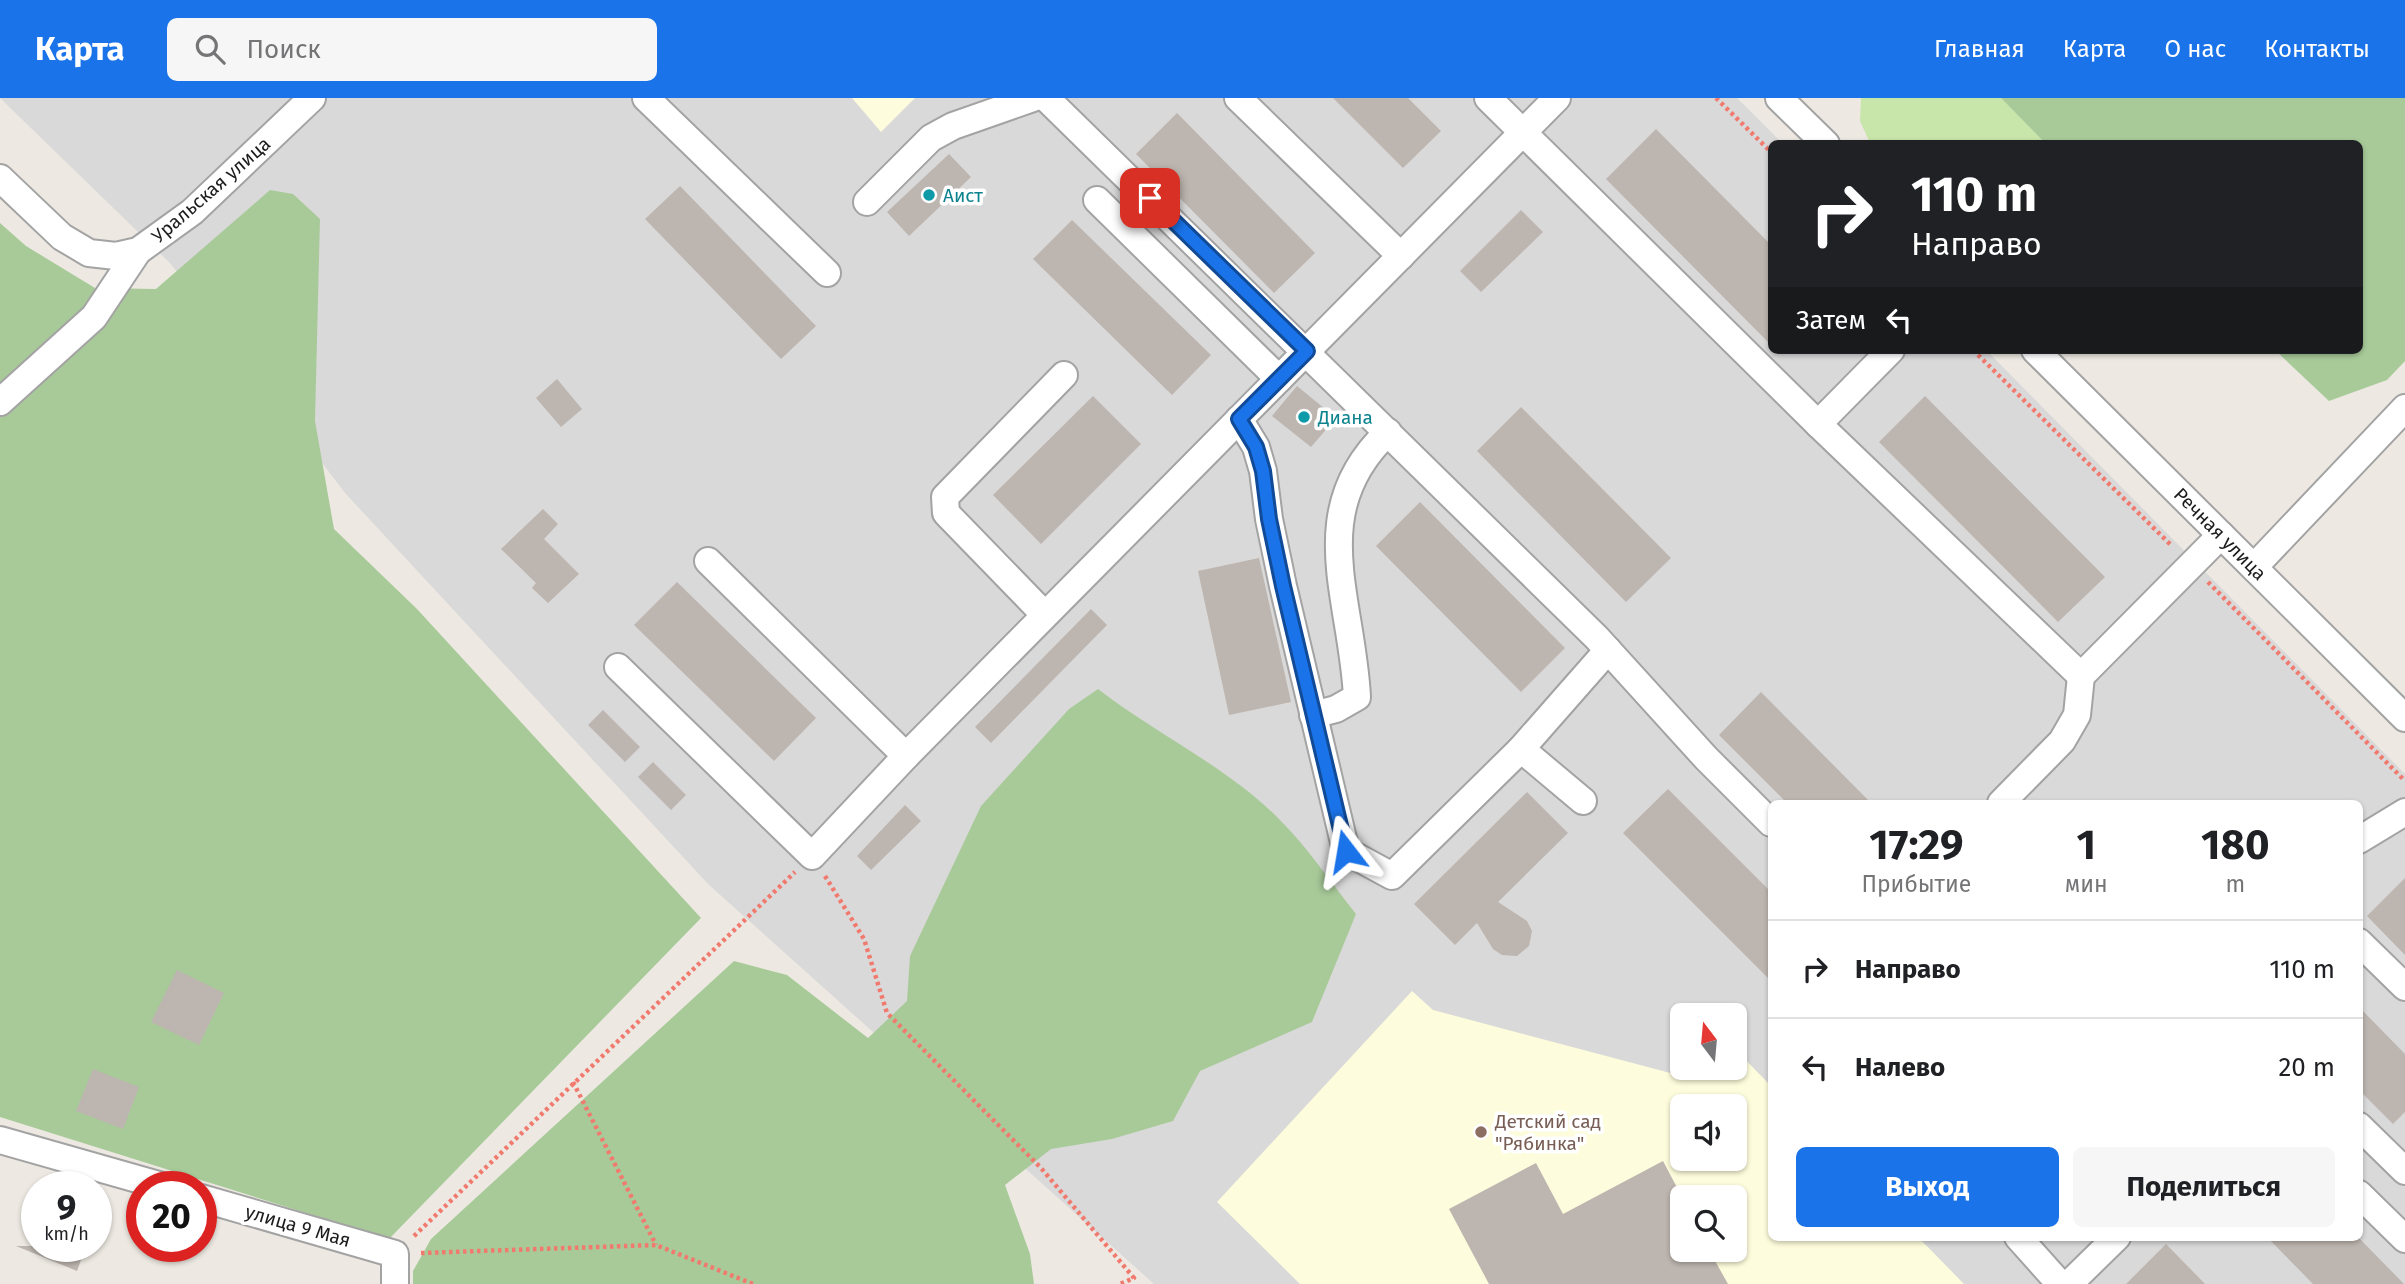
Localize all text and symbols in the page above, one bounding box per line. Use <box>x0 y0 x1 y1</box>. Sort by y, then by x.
search box <box>167 18 657 81</box>
text: Карта <box>35 29 125 69</box>
icon: search <box>191 30 229 68</box>
text: Поиск <box>247 34 321 65</box>
text: Главная <box>1934 35 2025 63</box>
text: Карта <box>2063 35 2126 63</box>
text: О нас <box>2164 35 2226 63</box>
text: Контакты <box>2264 35 2370 63</box>
street label: Уральская улица <box>147 132 275 248</box>
text: 110 m <box>1911 165 2037 224</box>
pin <box>1120 168 1180 228</box>
icon: right <box>1796 168 1887 259</box>
icon: arrive <box>1131 179 1169 217</box>
place label: Аист <box>943 184 983 207</box>
marker: Аист <box>921 187 937 203</box>
text: Направо <box>1911 225 2042 263</box>
icon: left <box>1880 301 1918 339</box>
text: Затем <box>1796 305 1866 336</box>
place label: Диана <box>1317 406 1373 429</box>
marker: Диана <box>1296 409 1312 425</box>
street label: Речная улица <box>2169 483 2271 585</box>
position arrow <box>1309 814 1383 888</box>
text: 17:29 <box>1869 820 1963 870</box>
text: 1 <box>2076 820 2096 870</box>
text: 180 <box>2201 820 2270 870</box>
text: Прибытие <box>1861 870 1971 898</box>
text: мин <box>2065 870 2108 898</box>
text: m <box>2225 870 2245 898</box>
icon: right <box>1796 950 1834 988</box>
text: Направо <box>1855 954 1961 985</box>
text: 110 m <box>2269 954 2335 985</box>
north arrow <box>1670 1003 1746 1080</box>
map controls <box>1670 1003 1747 1262</box>
icon: left <box>1796 1048 1834 1086</box>
text: Налево <box>1855 1052 1945 1083</box>
text: 20 m <box>2278 1052 2335 1083</box>
button: sound <box>1670 1094 1747 1171</box>
place label: Детский сад "Рябинка" <box>1494 1110 1601 1155</box>
marker: Детский сад "Рябинка" <box>1473 1124 1489 1140</box>
button: Выход <box>1796 1147 2059 1227</box>
button: Поделиться <box>2073 1147 2335 1227</box>
speed limit sign: 20 <box>126 1171 217 1262</box>
button: search <box>1670 1185 1747 1262</box>
text: 9 <box>57 1186 76 1228</box>
street label: улица 9 Мая <box>243 1200 353 1252</box>
text: km/h <box>44 1223 89 1245</box>

